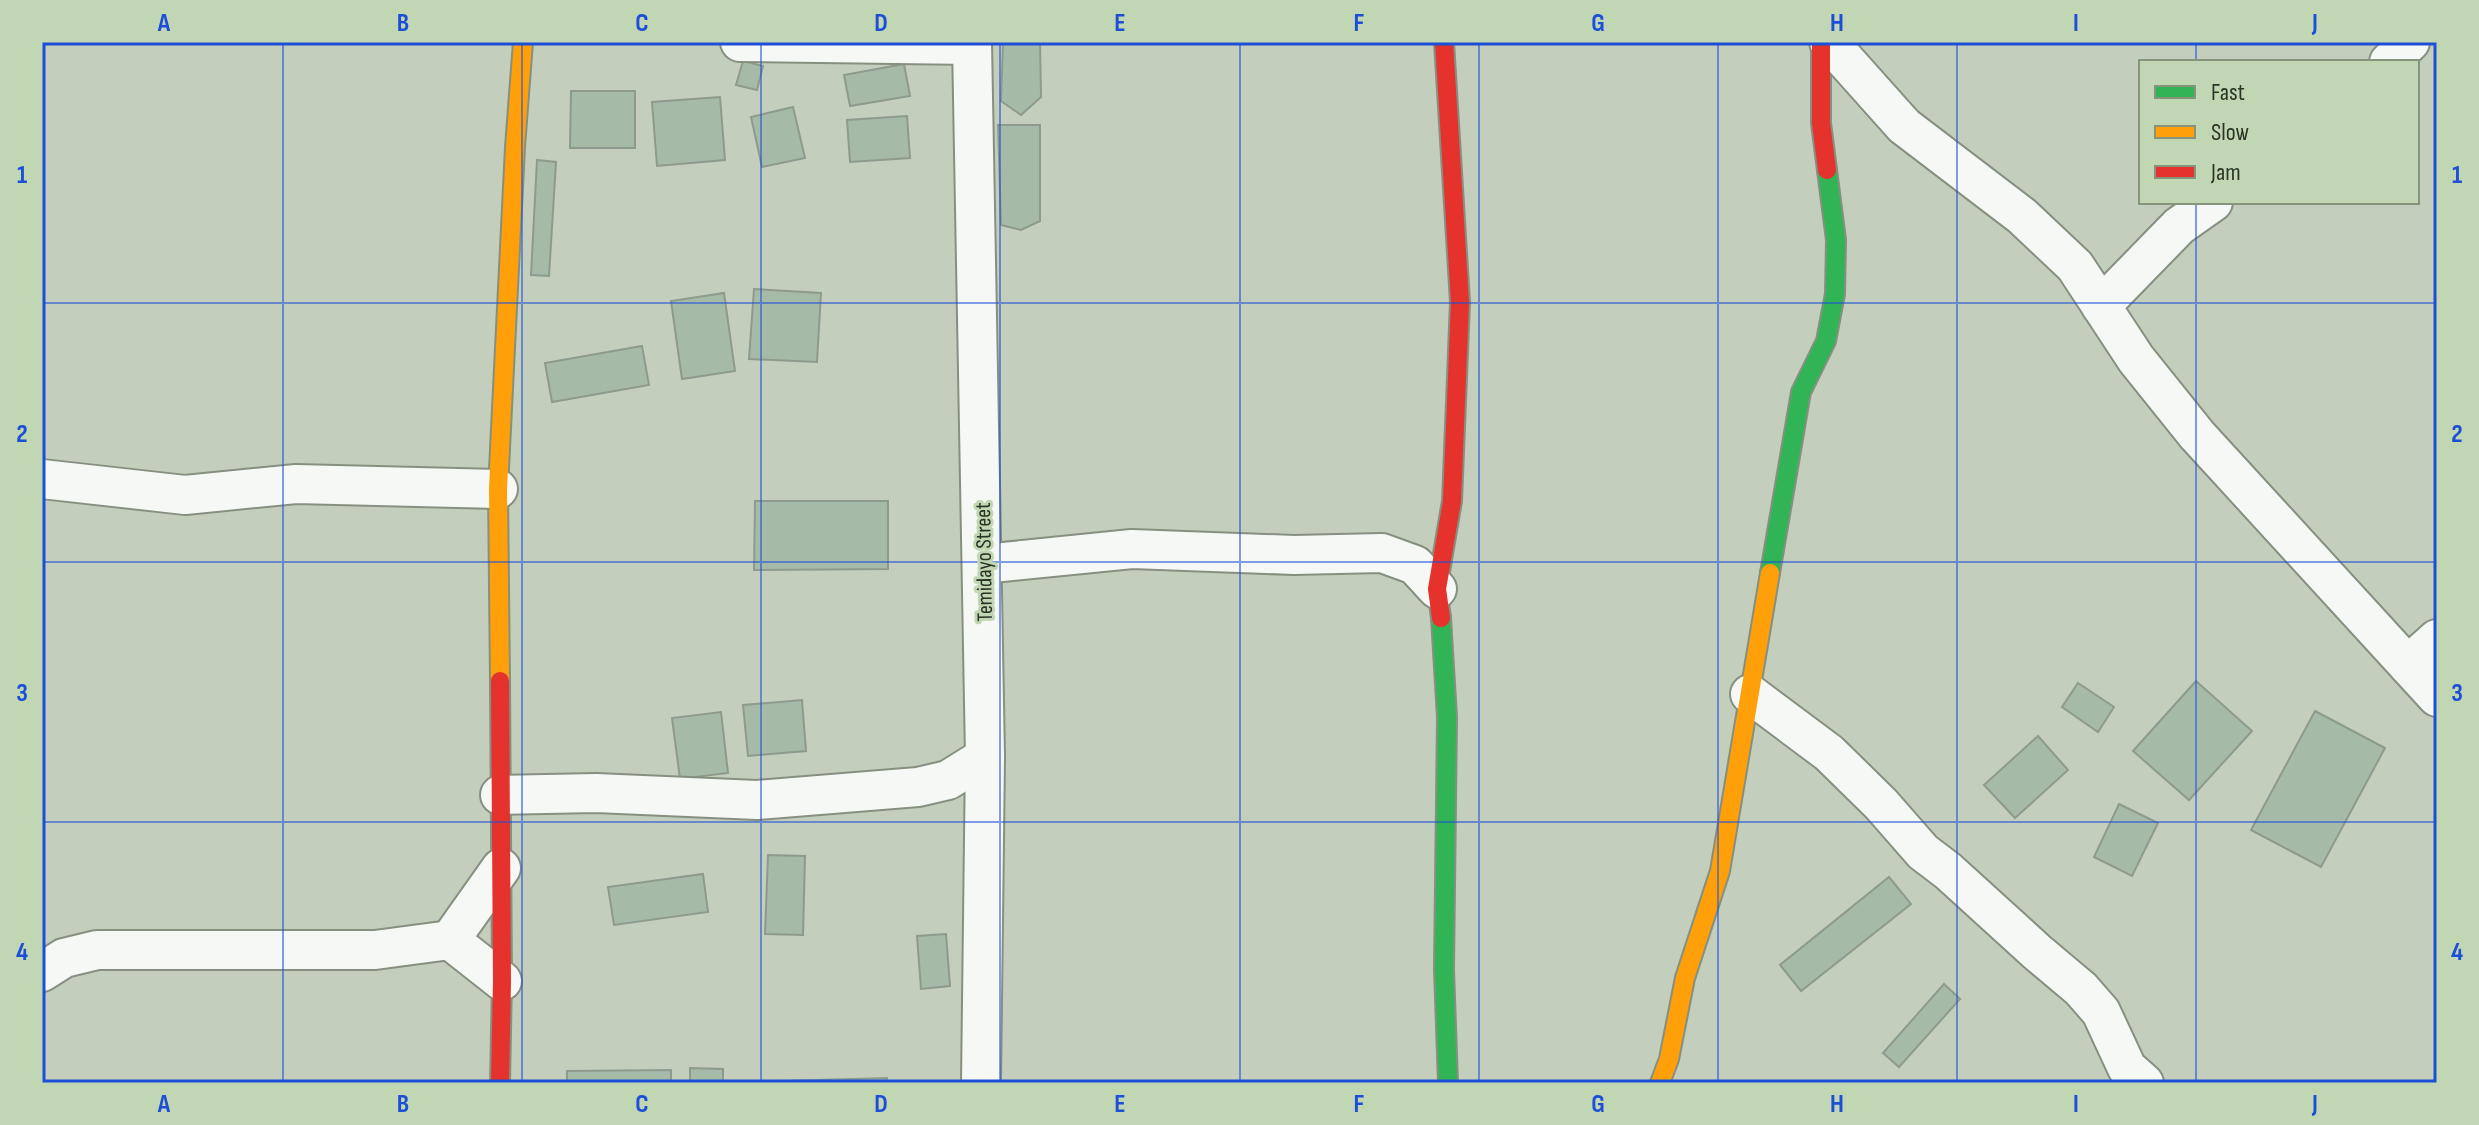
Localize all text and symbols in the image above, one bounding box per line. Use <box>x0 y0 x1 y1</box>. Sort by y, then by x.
text: A <box>157 8 171 39</box>
text: B <box>397 8 409 39</box>
text: C <box>635 8 649 39</box>
text: D <box>874 8 888 39</box>
text: E <box>1114 8 1126 39</box>
text: F <box>1354 8 1365 39</box>
text: G <box>1591 8 1605 39</box>
text: H <box>1830 8 1844 39</box>
text: I <box>2073 8 2079 39</box>
text: J <box>2311 8 2318 39</box>
legend <box>2139 60 2419 204</box>
text: Fast <box>2211 78 2245 107</box>
text: Slow <box>2211 118 2249 147</box>
text: Jam <box>2210 158 2241 187</box>
text: 1 <box>17 160 27 191</box>
text: 1 <box>2452 160 2462 191</box>
text: 2 <box>16 419 28 450</box>
text: 2 <box>2451 419 2463 450</box>
street label: Temidayo Street <box>970 502 999 622</box>
text: 3 <box>16 678 28 709</box>
text: 3 <box>2451 678 2463 709</box>
text: 4 <box>16 937 28 968</box>
text: 4 <box>2451 937 2463 968</box>
text: A <box>157 1089 171 1120</box>
text: B <box>397 1089 409 1120</box>
text: C <box>635 1089 649 1120</box>
text: D <box>874 1089 888 1120</box>
text: E <box>1114 1089 1126 1120</box>
text: F <box>1354 1089 1365 1120</box>
text: G <box>1591 1089 1605 1120</box>
text: H <box>1830 1089 1844 1120</box>
text: I <box>2073 1089 2079 1120</box>
text: J <box>2311 1089 2318 1120</box>

